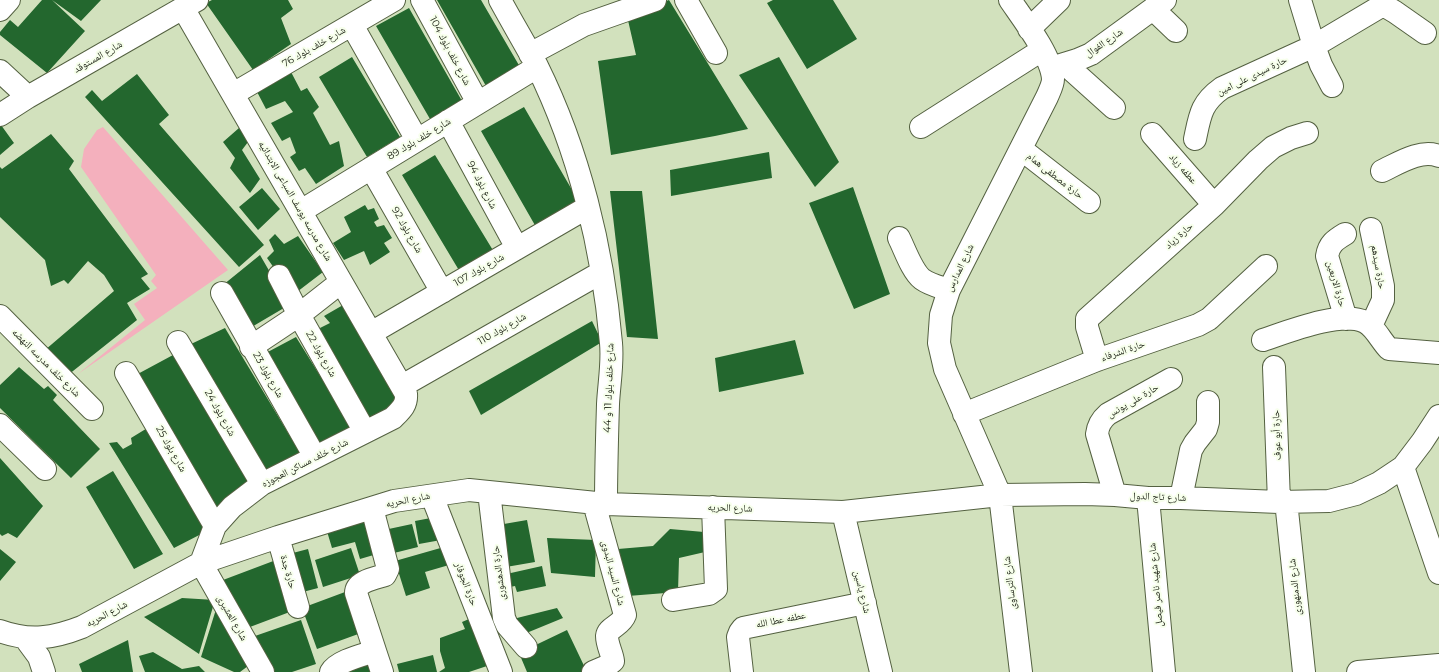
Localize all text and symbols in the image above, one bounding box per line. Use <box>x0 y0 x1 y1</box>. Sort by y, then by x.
street label: شارع خلف بلوك 104 <box>427 15 473 87</box>
street label: شارع خلف بلوك 76 <box>280 24 348 70</box>
street label: شارع الفوال <box>1083 26 1125 60</box>
street label: شارع المستوقد <box>72 38 124 76</box>
street label: حارة سيدى على امين <box>1215 54 1289 98</box>
street label: شارع خلف بلوك 89 <box>385 115 453 163</box>
street label: شارع مدرسه يوسف السباعى الابتدائيه <box>256 139 334 263</box>
street label: حارة مصطفى همام <box>1024 150 1086 202</box>
street label: عطفه زياد <box>1167 151 1199 187</box>
street label: شارع بلوك 94 <box>464 159 500 211</box>
street label: شارع بلوك 92 <box>389 205 425 255</box>
street label: حارة زياد <box>1163 220 1195 252</box>
street label: شارع المدارس <box>943 242 977 294</box>
street label: حارة سيدهم <box>1368 244 1388 290</box>
street label: شارع بلوك 107 <box>452 251 506 289</box>
street label: حارة الاربعين <box>1324 260 1348 308</box>
street label: شارع بلوك 110 <box>476 310 528 348</box>
street label: شارع خلف مدرسه النهضه <box>9 326 83 400</box>
street label: شارع بلوك 22 <box>303 329 339 379</box>
street label: حارة الشرفاء <box>1099 338 1147 364</box>
street label: شارع خلف بلوك 11 و 44 <box>601 343 617 433</box>
street label: شارع بلوك 23 <box>250 350 286 400</box>
street label: حارة على يونس <box>1105 381 1161 421</box>
street label: شارع بلوك 24 <box>202 388 238 438</box>
street label: حارة أبو عوف <box>1270 410 1284 460</box>
street label: شارع بلوك 25 <box>153 424 189 474</box>
street label: شارع خلف مساكن العجوزه <box>260 436 350 490</box>
street label: شارع الحريه <box>385 490 431 510</box>
street label: شارع تاج الدول <box>1130 490 1186 504</box>
street label: شارع الحريه <box>707 501 753 515</box>
street label: شارع السيد البدوى <box>599 539 627 607</box>
street label: شارع شهيد ناصر فيصل <box>1146 543 1166 627</box>
street label: حارة الدهشورى <box>490 545 508 601</box>
street label: حارة جدة <box>277 554 299 590</box>
street label: شارع الترساوى <box>1001 556 1019 610</box>
street label: شارع الدمنهورى <box>1286 558 1304 616</box>
street label: حارة الجوفار <box>452 560 480 608</box>
street label: شارع ياسين <box>851 569 873 615</box>
street label: شارع العشيرى <box>214 593 250 643</box>
street label: شارع الحريه <box>84 598 130 630</box>
street label: عطفه عطا الله <box>755 609 807 631</box>

